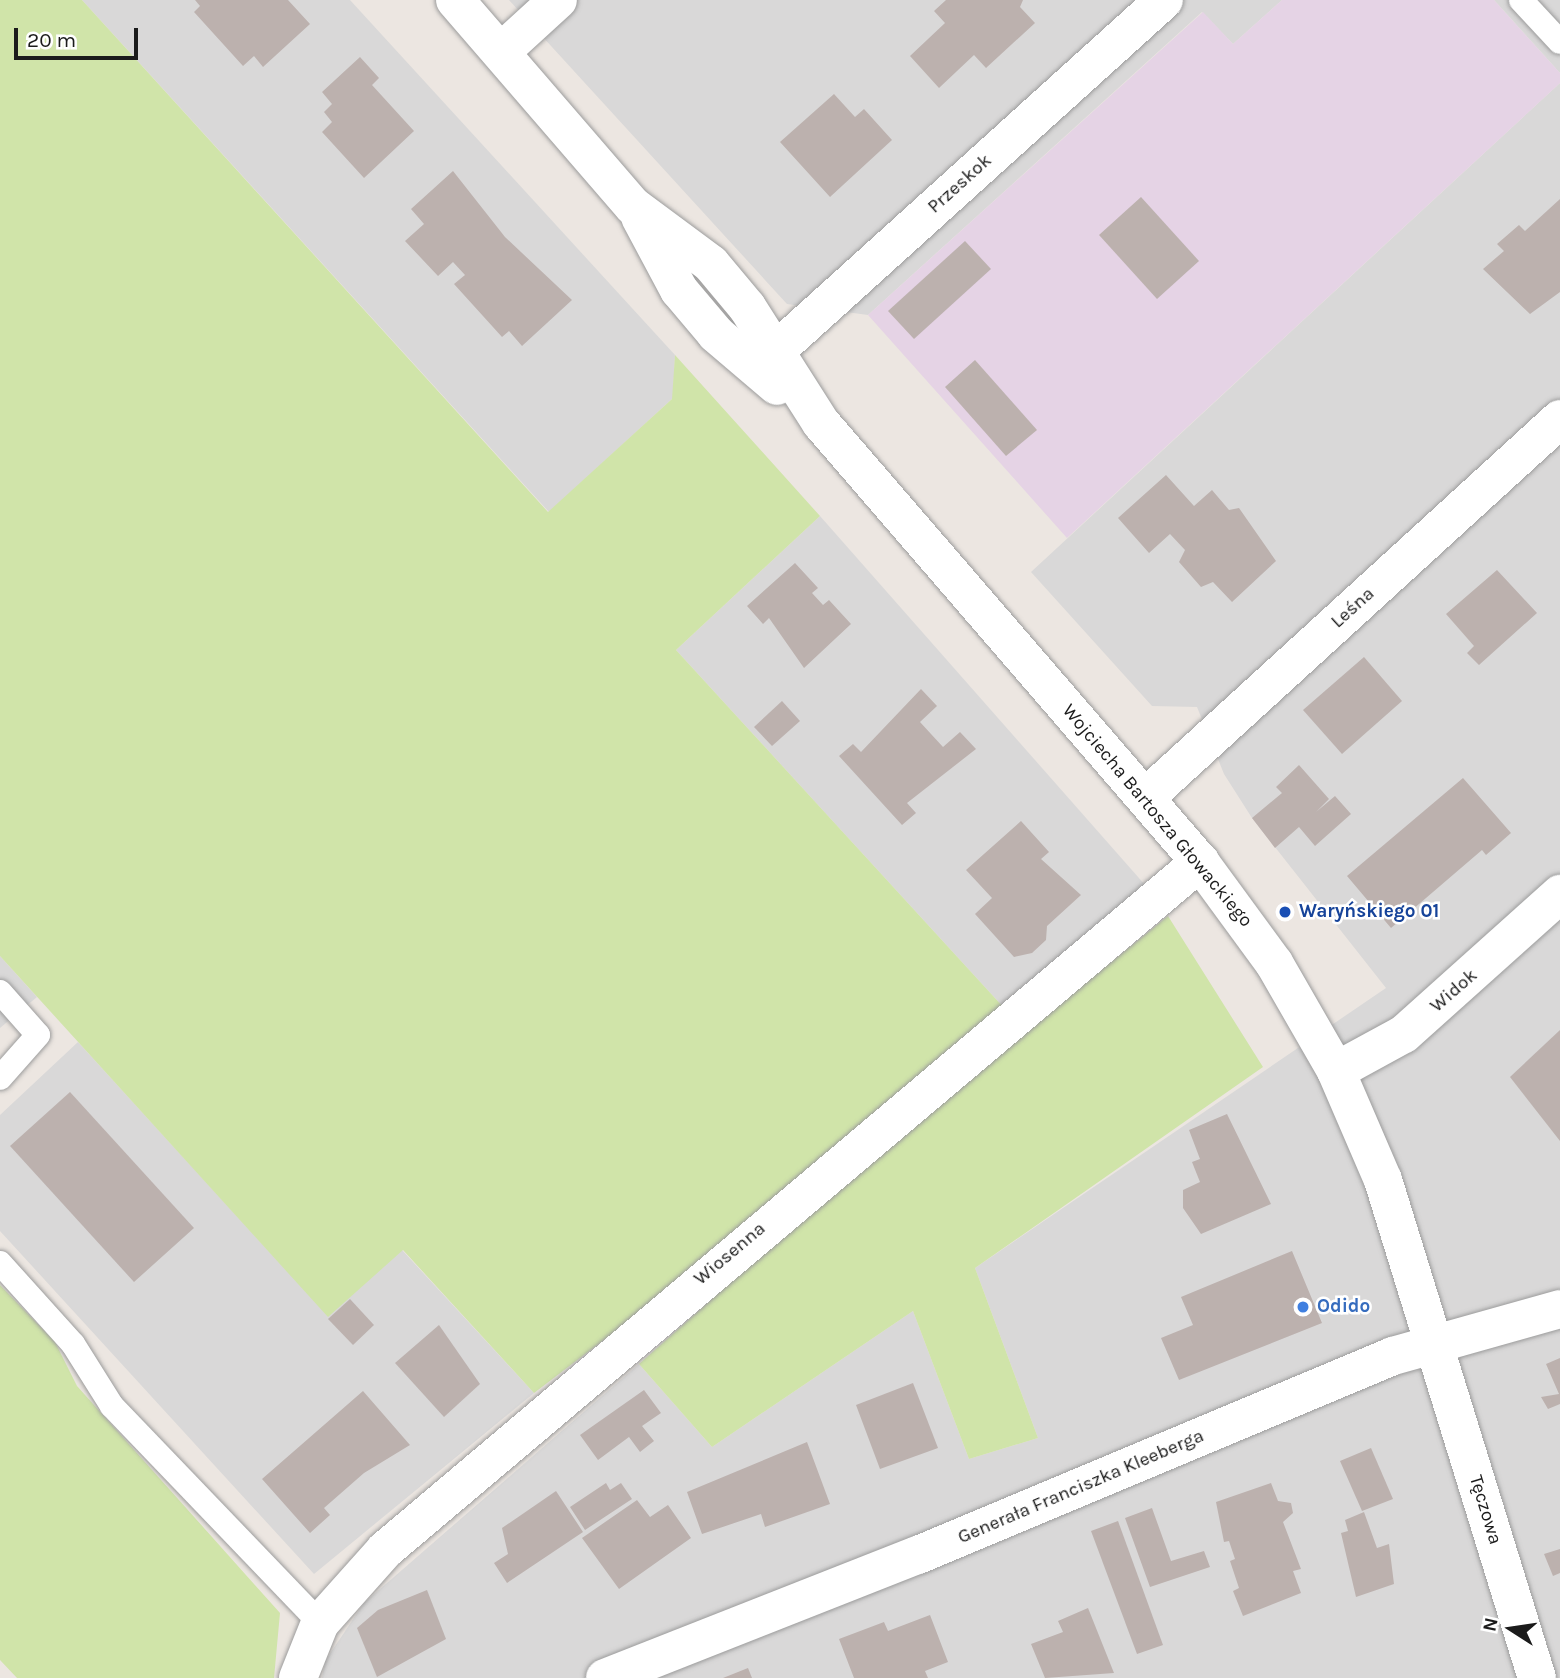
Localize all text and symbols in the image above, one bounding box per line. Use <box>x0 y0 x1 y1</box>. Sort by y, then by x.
scale bar <box>18 14 142 58</box>
text: 20 m <box>27 28 76 52</box>
street label: Przeskok <box>923 149 997 219</box>
street label: Leśna <box>1327 583 1379 633</box>
street label: Wojciecha Bartosza Głowackiego <box>1057 700 1257 932</box>
place label: Waryńskiego 01 <box>1299 901 1439 923</box>
marker: Waryńskiego 01 <box>1277 904 1293 920</box>
street label: Widok <box>1426 964 1482 1018</box>
street label: Wiosenna <box>690 1218 770 1290</box>
place label: Odido <box>1317 1296 1370 1318</box>
marker: Odido <box>1295 1299 1311 1315</box>
street label: Generała Franciszka Kleeberga <box>955 1425 1207 1549</box>
street label: Tęczowa <box>1464 1473 1506 1547</box>
north arrow <box>1476 1594 1546 1664</box>
text: N <box>1478 1616 1503 1634</box>

